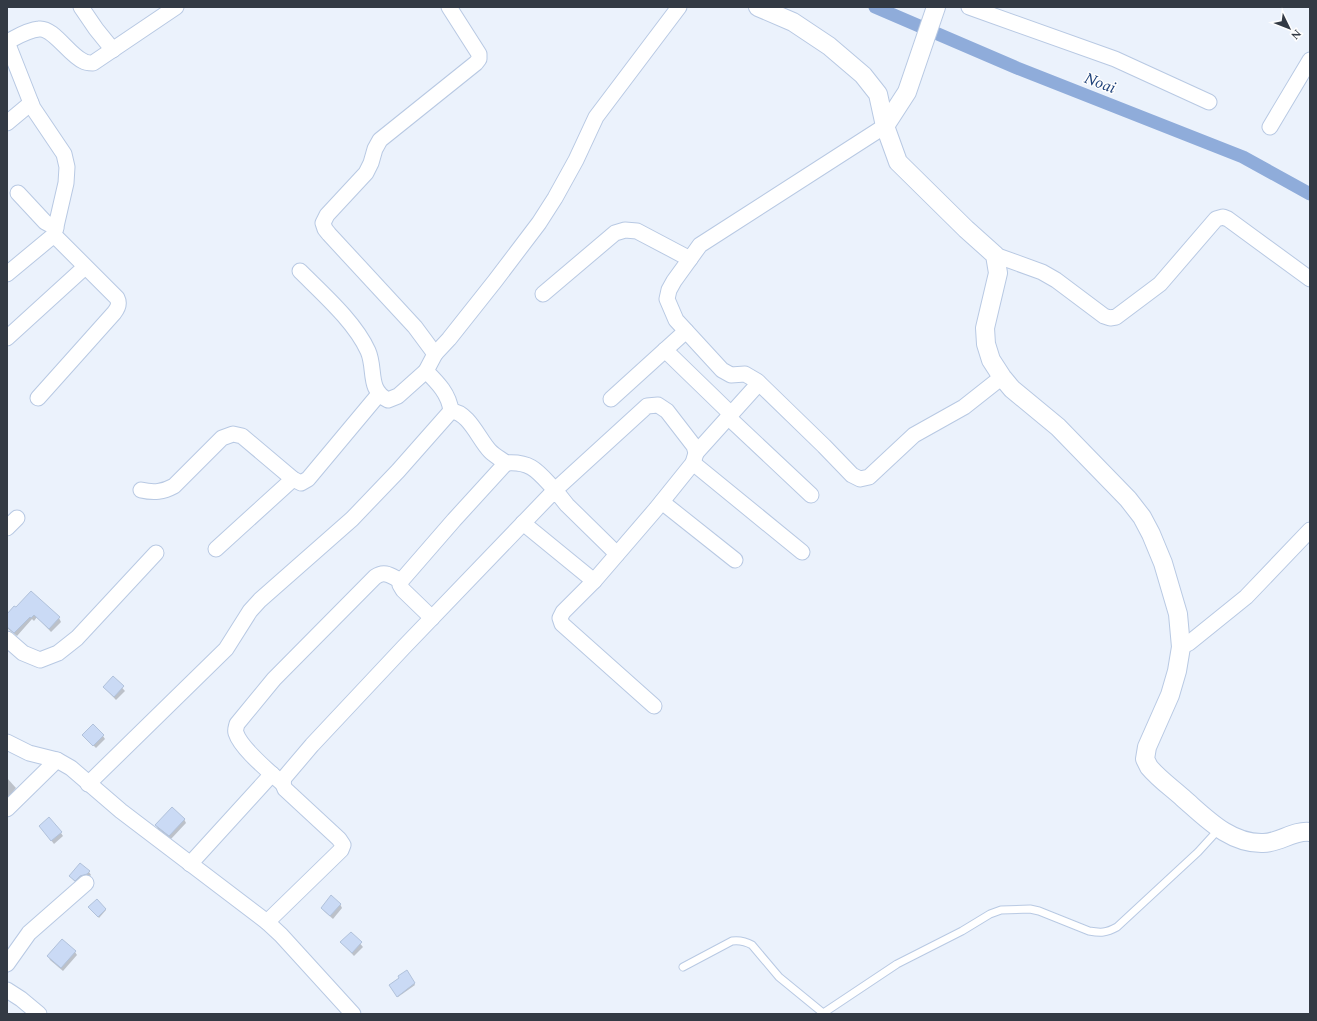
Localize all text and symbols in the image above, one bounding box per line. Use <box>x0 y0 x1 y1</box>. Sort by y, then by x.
north arrow <box>1269 8 1309 48</box>
text: N <box>1287 25 1305 44</box>
water label: Noai <box>1081 66 1120 100</box>

